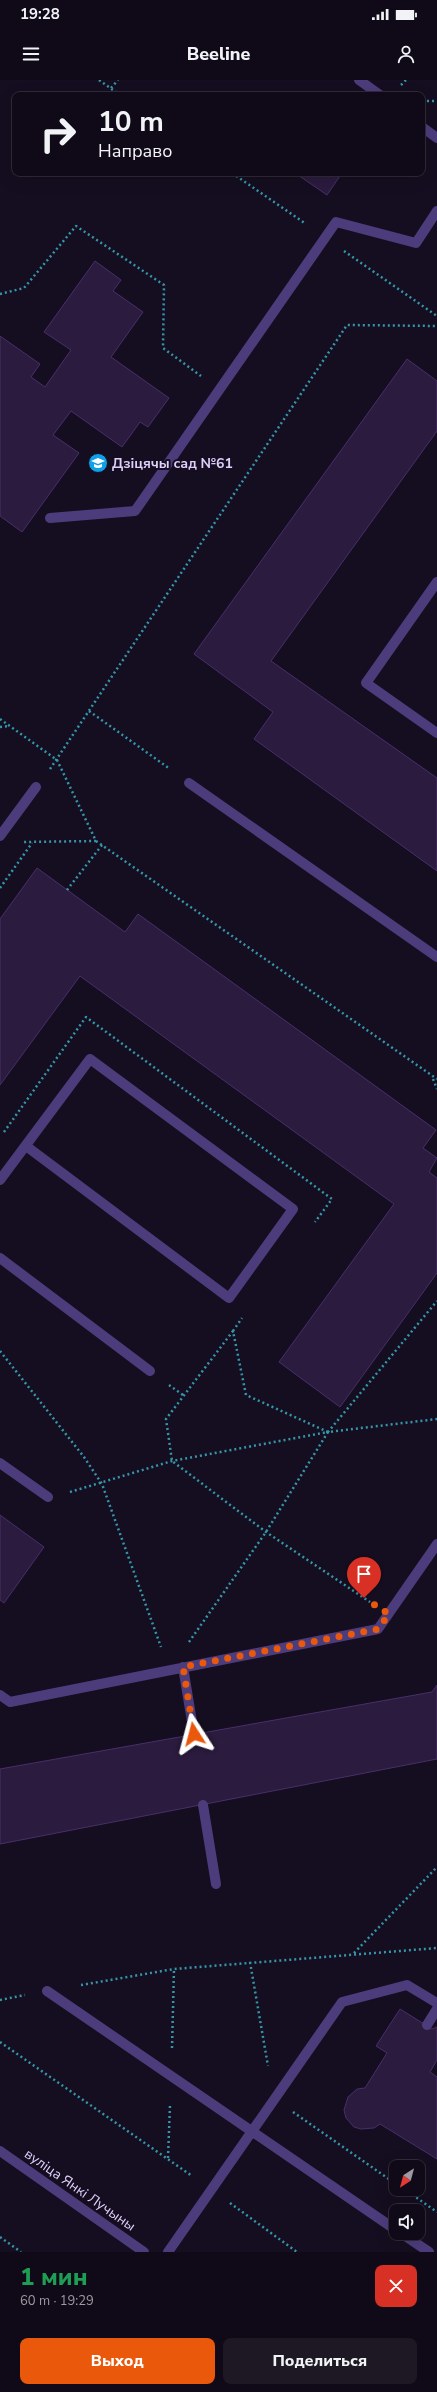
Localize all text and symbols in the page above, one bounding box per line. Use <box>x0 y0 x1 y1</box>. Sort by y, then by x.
text: 19:28 <box>20 4 60 24</box>
text: Beeline <box>187 42 250 66</box>
icon: menu <box>20 43 42 65</box>
icon: person <box>395 43 417 65</box>
text: 10 m <box>98 103 164 141</box>
icon: right <box>32 108 84 160</box>
text: Направо <box>98 139 172 163</box>
school or university icon: Дзіцячы сад №61 <box>87 452 109 474</box>
place label: Дзіцячы сад №61 <box>112 454 233 473</box>
pin <box>347 1557 381 1598</box>
icon: arrive <box>353 1563 375 1585</box>
position arrow <box>173 1713 215 1755</box>
street label: вуліца Янкі Лучыны <box>21 2144 139 2236</box>
north arrow <box>389 2160 425 2196</box>
map controls <box>389 2160 425 2240</box>
button: sound <box>389 2204 425 2240</box>
text: 1 мин <box>20 2261 88 2293</box>
button: close <box>375 2265 417 2307</box>
text: 60 m · 19:29 <box>20 2292 94 2310</box>
button: Выход <box>20 2338 215 2384</box>
button: Поделиться <box>223 2338 417 2384</box>

